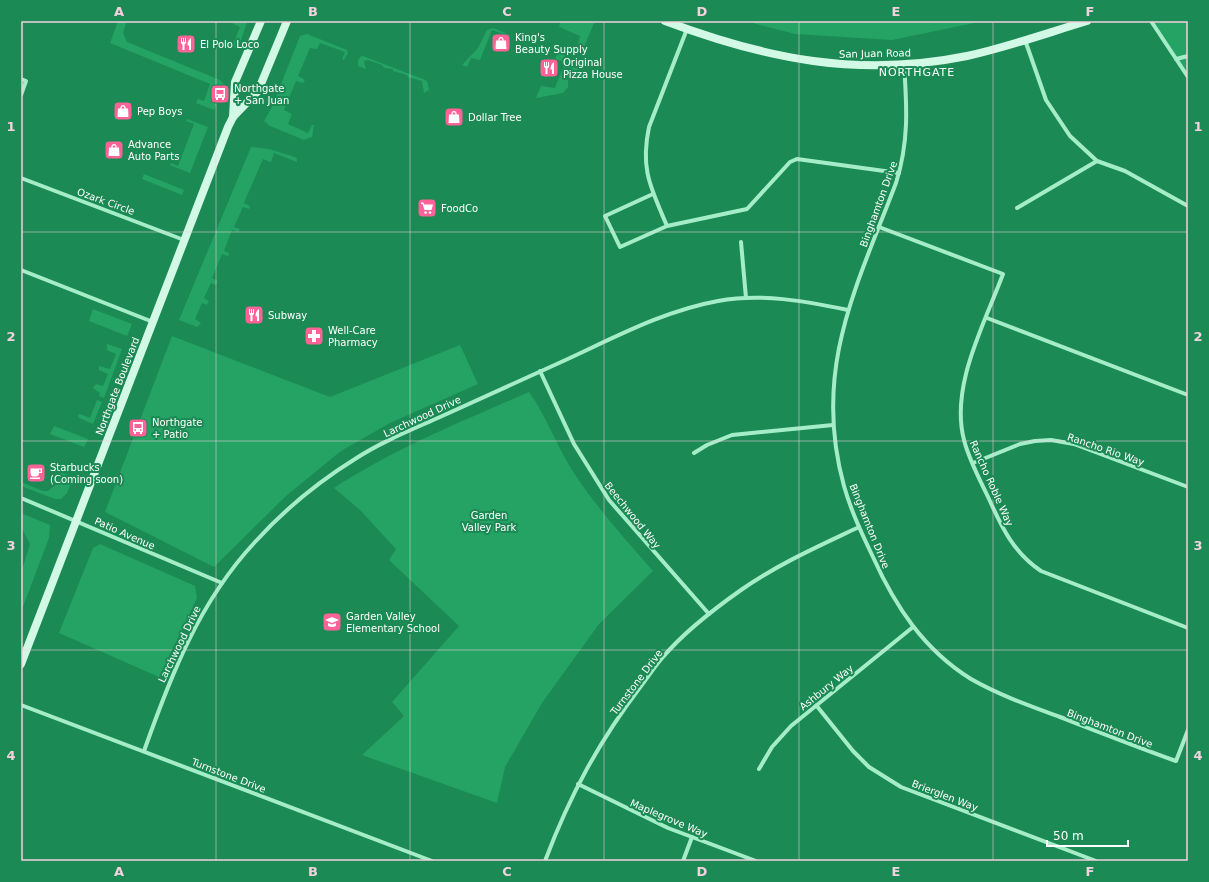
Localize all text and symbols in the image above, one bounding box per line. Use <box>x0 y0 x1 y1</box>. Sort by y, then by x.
text: A <box>114 4 124 19</box>
text: B <box>308 4 318 19</box>
text: C <box>502 4 512 19</box>
text: D <box>697 4 708 19</box>
text: E <box>892 4 900 19</box>
text: F <box>1086 4 1094 19</box>
shop icon: King's Beauty Supply <box>490 32 512 54</box>
place label: King's Beauty Supply <box>515 32 588 55</box>
restaurant icon: El Polo Loco <box>175 33 197 55</box>
place label: El Polo Loco <box>200 39 259 50</box>
street label: San Juan Road <box>839 47 911 60</box>
restaurant icon: Original Pizza House <box>538 57 560 79</box>
place label: Original Pizza House <box>563 57 623 80</box>
district label: NORTHGATE <box>879 66 955 79</box>
bus stop icon: Northgate + San Juan <box>209 83 231 105</box>
place label: Northgate + San Juan <box>234 83 289 106</box>
shop icon: Pep Boys <box>112 100 134 122</box>
place label: Pep Boys <box>137 106 182 117</box>
shop icon: Dollar Tree <box>443 106 465 128</box>
place label: Dollar Tree <box>468 112 522 123</box>
text: 1 <box>6 119 16 134</box>
text: 1 <box>1193 119 1203 134</box>
shop icon: Advance Auto Parts <box>103 139 125 161</box>
place label: Advance Auto Parts <box>128 139 179 162</box>
street label: Binghamton Drive <box>858 160 899 249</box>
street label: Ozark Circle <box>76 186 136 217</box>
supermarket icon: FoodCo <box>416 197 438 219</box>
place label: FoodCo <box>441 203 478 214</box>
restaurant icon: Subway <box>243 304 265 326</box>
place label: Subway <box>268 310 307 321</box>
pharmacy icon: Well-Care Pharmacy <box>303 325 325 347</box>
place label: Well-Care Pharmacy <box>328 325 378 348</box>
text: 2 <box>6 329 16 344</box>
text: 2 <box>1193 329 1203 344</box>
street label: Northgate Boulevard <box>94 336 141 437</box>
street label: Larchwood Drive <box>382 394 463 439</box>
bus stop icon: Northgate + Patio <box>127 417 149 439</box>
place label: Northgate + Patio <box>152 417 203 440</box>
street label: Rancho Rio Way <box>1066 431 1146 468</box>
street label: Rancho Roble Way <box>968 439 1015 528</box>
cafe icon: Starbucks (Coming soon) <box>25 462 47 484</box>
place label: Starbucks (Coming soon) <box>50 462 123 485</box>
street label: Beechwood Way <box>602 480 663 551</box>
street label: Binghamton Drive <box>847 482 892 570</box>
park label: Garden Valley Park <box>462 510 517 533</box>
street label: Patio Avenue <box>93 515 157 552</box>
text: 3 <box>6 538 16 553</box>
text: 3 <box>1193 538 1203 553</box>
street label: Larchwood Drive <box>156 604 203 684</box>
school or university icon: Garden Valley Elementary School <box>321 611 343 633</box>
place label: Garden Valley Elementary School <box>346 611 440 634</box>
street label: Turnstone Drive <box>608 648 664 718</box>
street label: Ashbury Way <box>797 662 855 712</box>
street label: Binghamton Drive <box>1065 707 1154 750</box>
text: 4 <box>6 748 16 763</box>
text: 4 <box>1193 748 1203 763</box>
street label: Turnstone Drive <box>189 756 268 795</box>
street label: Brierglen Way <box>910 778 980 813</box>
street label: Maplegrove Way <box>628 797 709 840</box>
scale bar <box>1047 822 1128 848</box>
text: 50 m <box>1053 829 1084 843</box>
text: A <box>114 864 124 879</box>
text: B <box>308 864 318 879</box>
text: C <box>502 864 512 879</box>
text: D <box>697 864 708 879</box>
text: E <box>892 864 900 879</box>
text: F <box>1086 864 1094 879</box>

